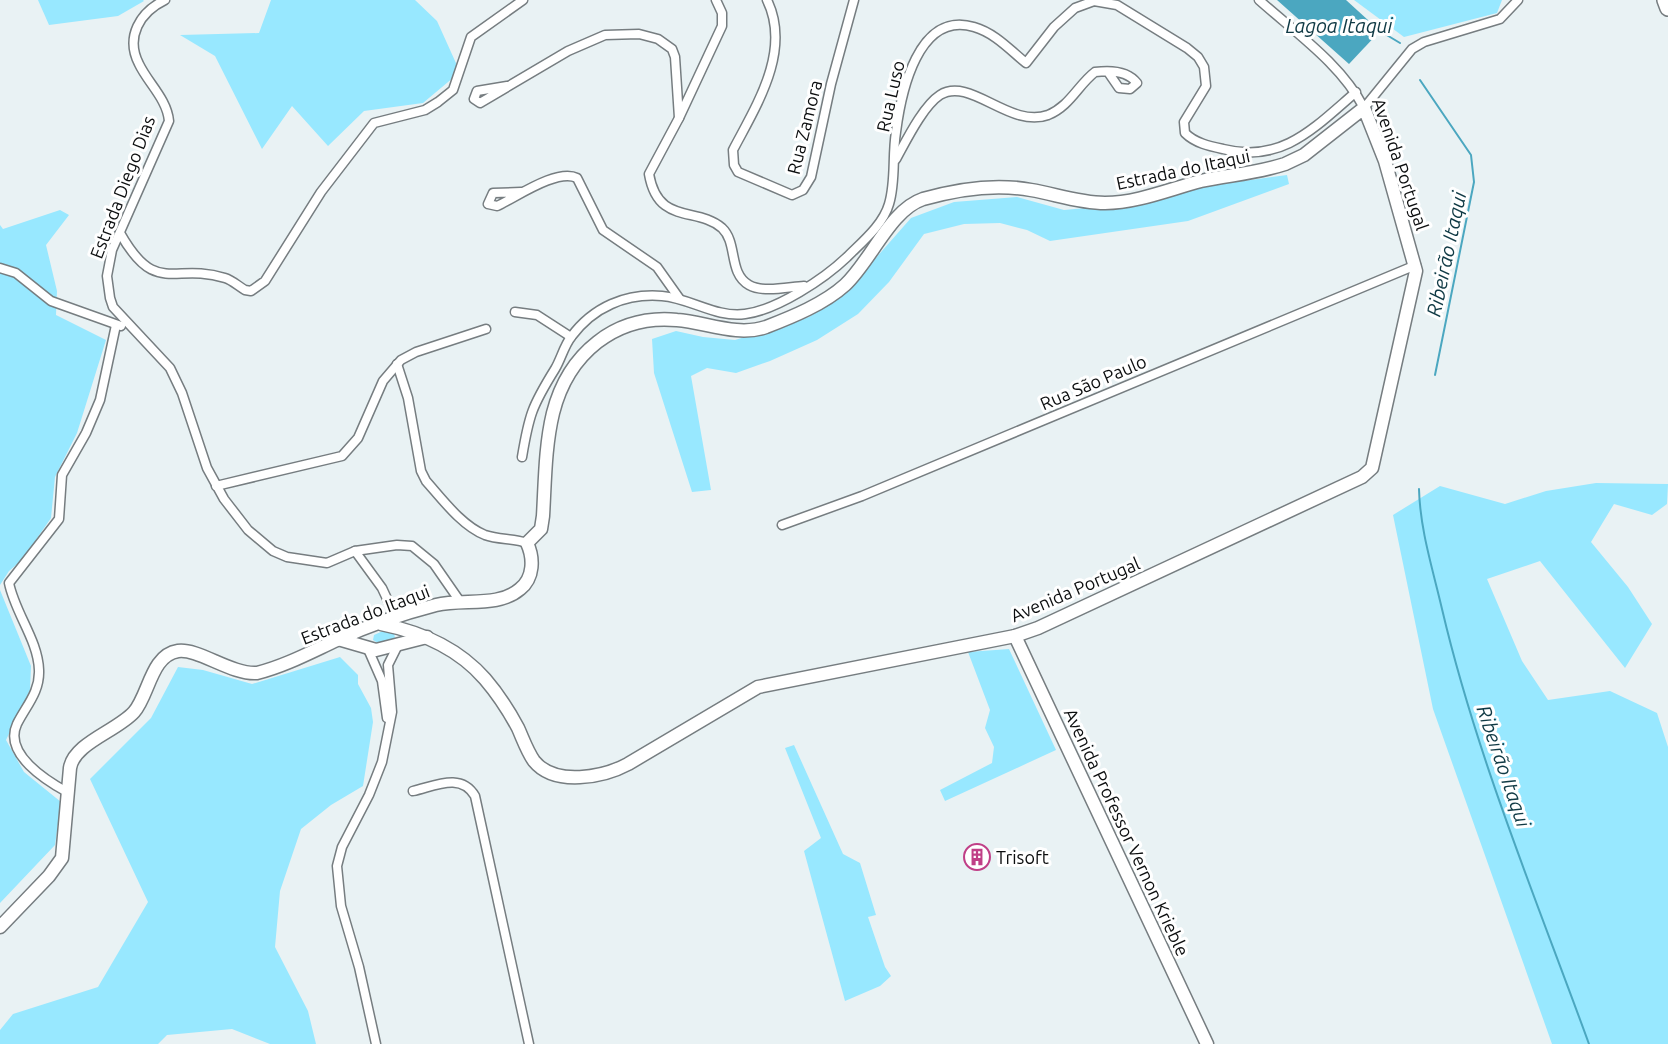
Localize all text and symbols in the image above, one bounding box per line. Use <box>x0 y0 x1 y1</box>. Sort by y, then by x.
water label: Lagoa Itaqui <box>1285 14 1394 37</box>
street label: Rua Luso <box>872 58 908 134</box>
street label: Rua Zamora <box>783 78 825 176</box>
street label: Avenida Portugal <box>1369 95 1433 233</box>
street label: Estrada Diego Dias <box>86 113 158 261</box>
street label: Estrada do Itaqui <box>1114 145 1252 193</box>
water label: Ribeirão Itaqui <box>1422 188 1471 319</box>
street label: Rua São Paulo <box>1037 351 1149 413</box>
street label: Avenida Portugal <box>1007 553 1143 625</box>
street label: Estrada do Itaqui <box>298 580 432 648</box>
water label: Ribeirão Itaqui <box>1472 702 1536 831</box>
street label: Avenida Professor Vernon Krieble <box>1061 705 1193 959</box>
building icon: Trisoft <box>962 842 992 872</box>
place label: Trisoft <box>996 847 1049 867</box>

